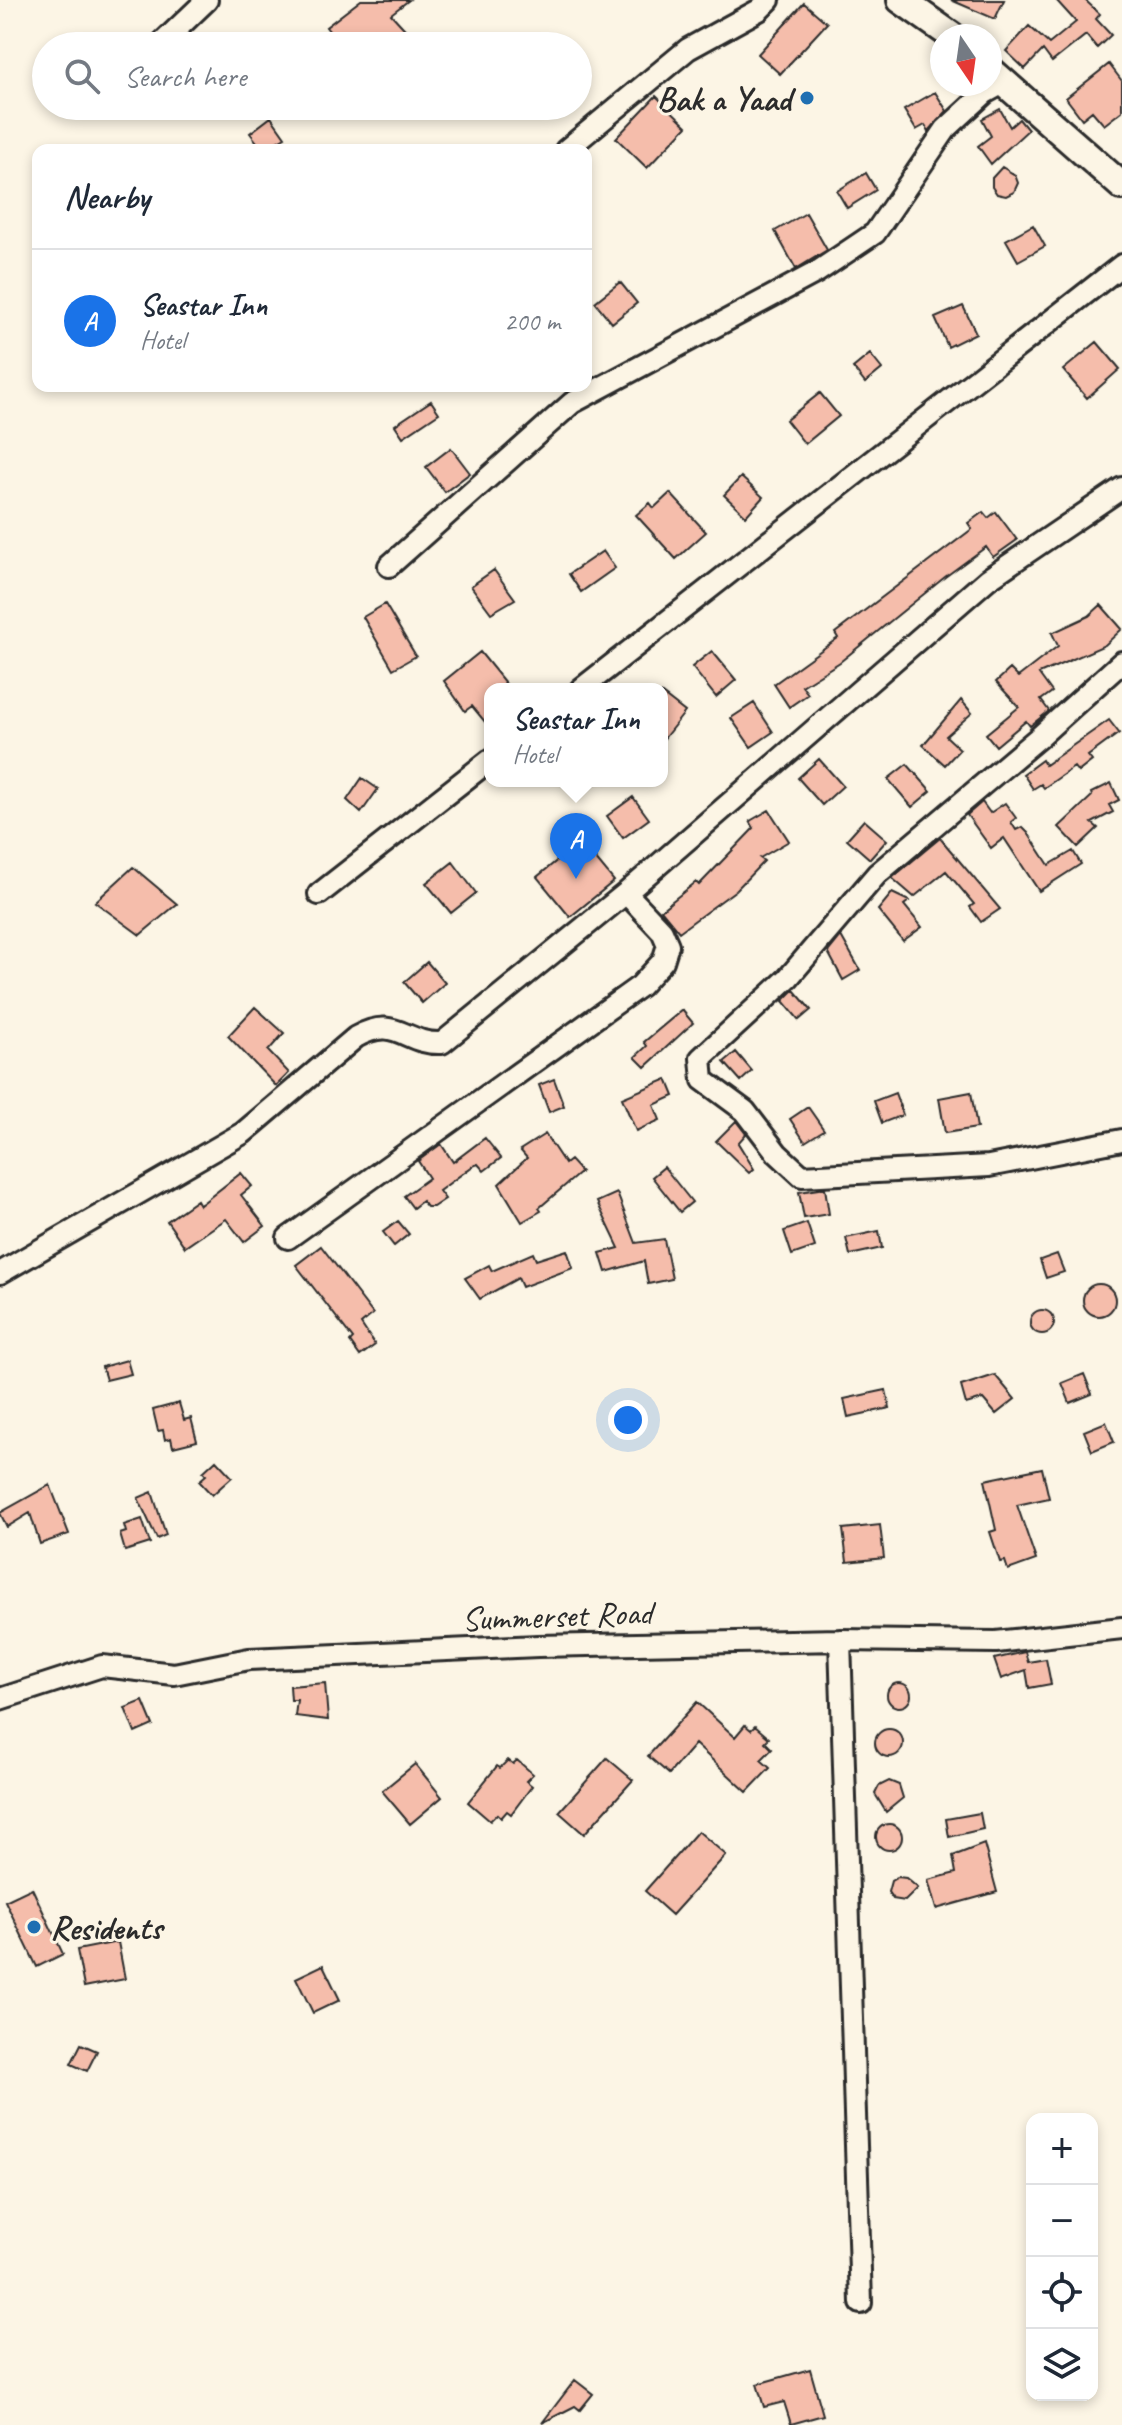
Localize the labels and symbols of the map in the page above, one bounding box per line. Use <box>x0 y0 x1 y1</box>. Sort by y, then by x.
north arrow <box>930 24 1002 96</box>
place label: Bak a Yaad <box>657 77 796 120</box>
marker: Bak a Yaad <box>798 89 816 107</box>
pin: A <box>550 813 602 879</box>
your location <box>608 1400 648 1440</box>
street label: Summerset Road <box>461 1591 658 1640</box>
place label: Residents <box>50 1906 165 1949</box>
marker: Residents <box>25 1918 43 1936</box>

